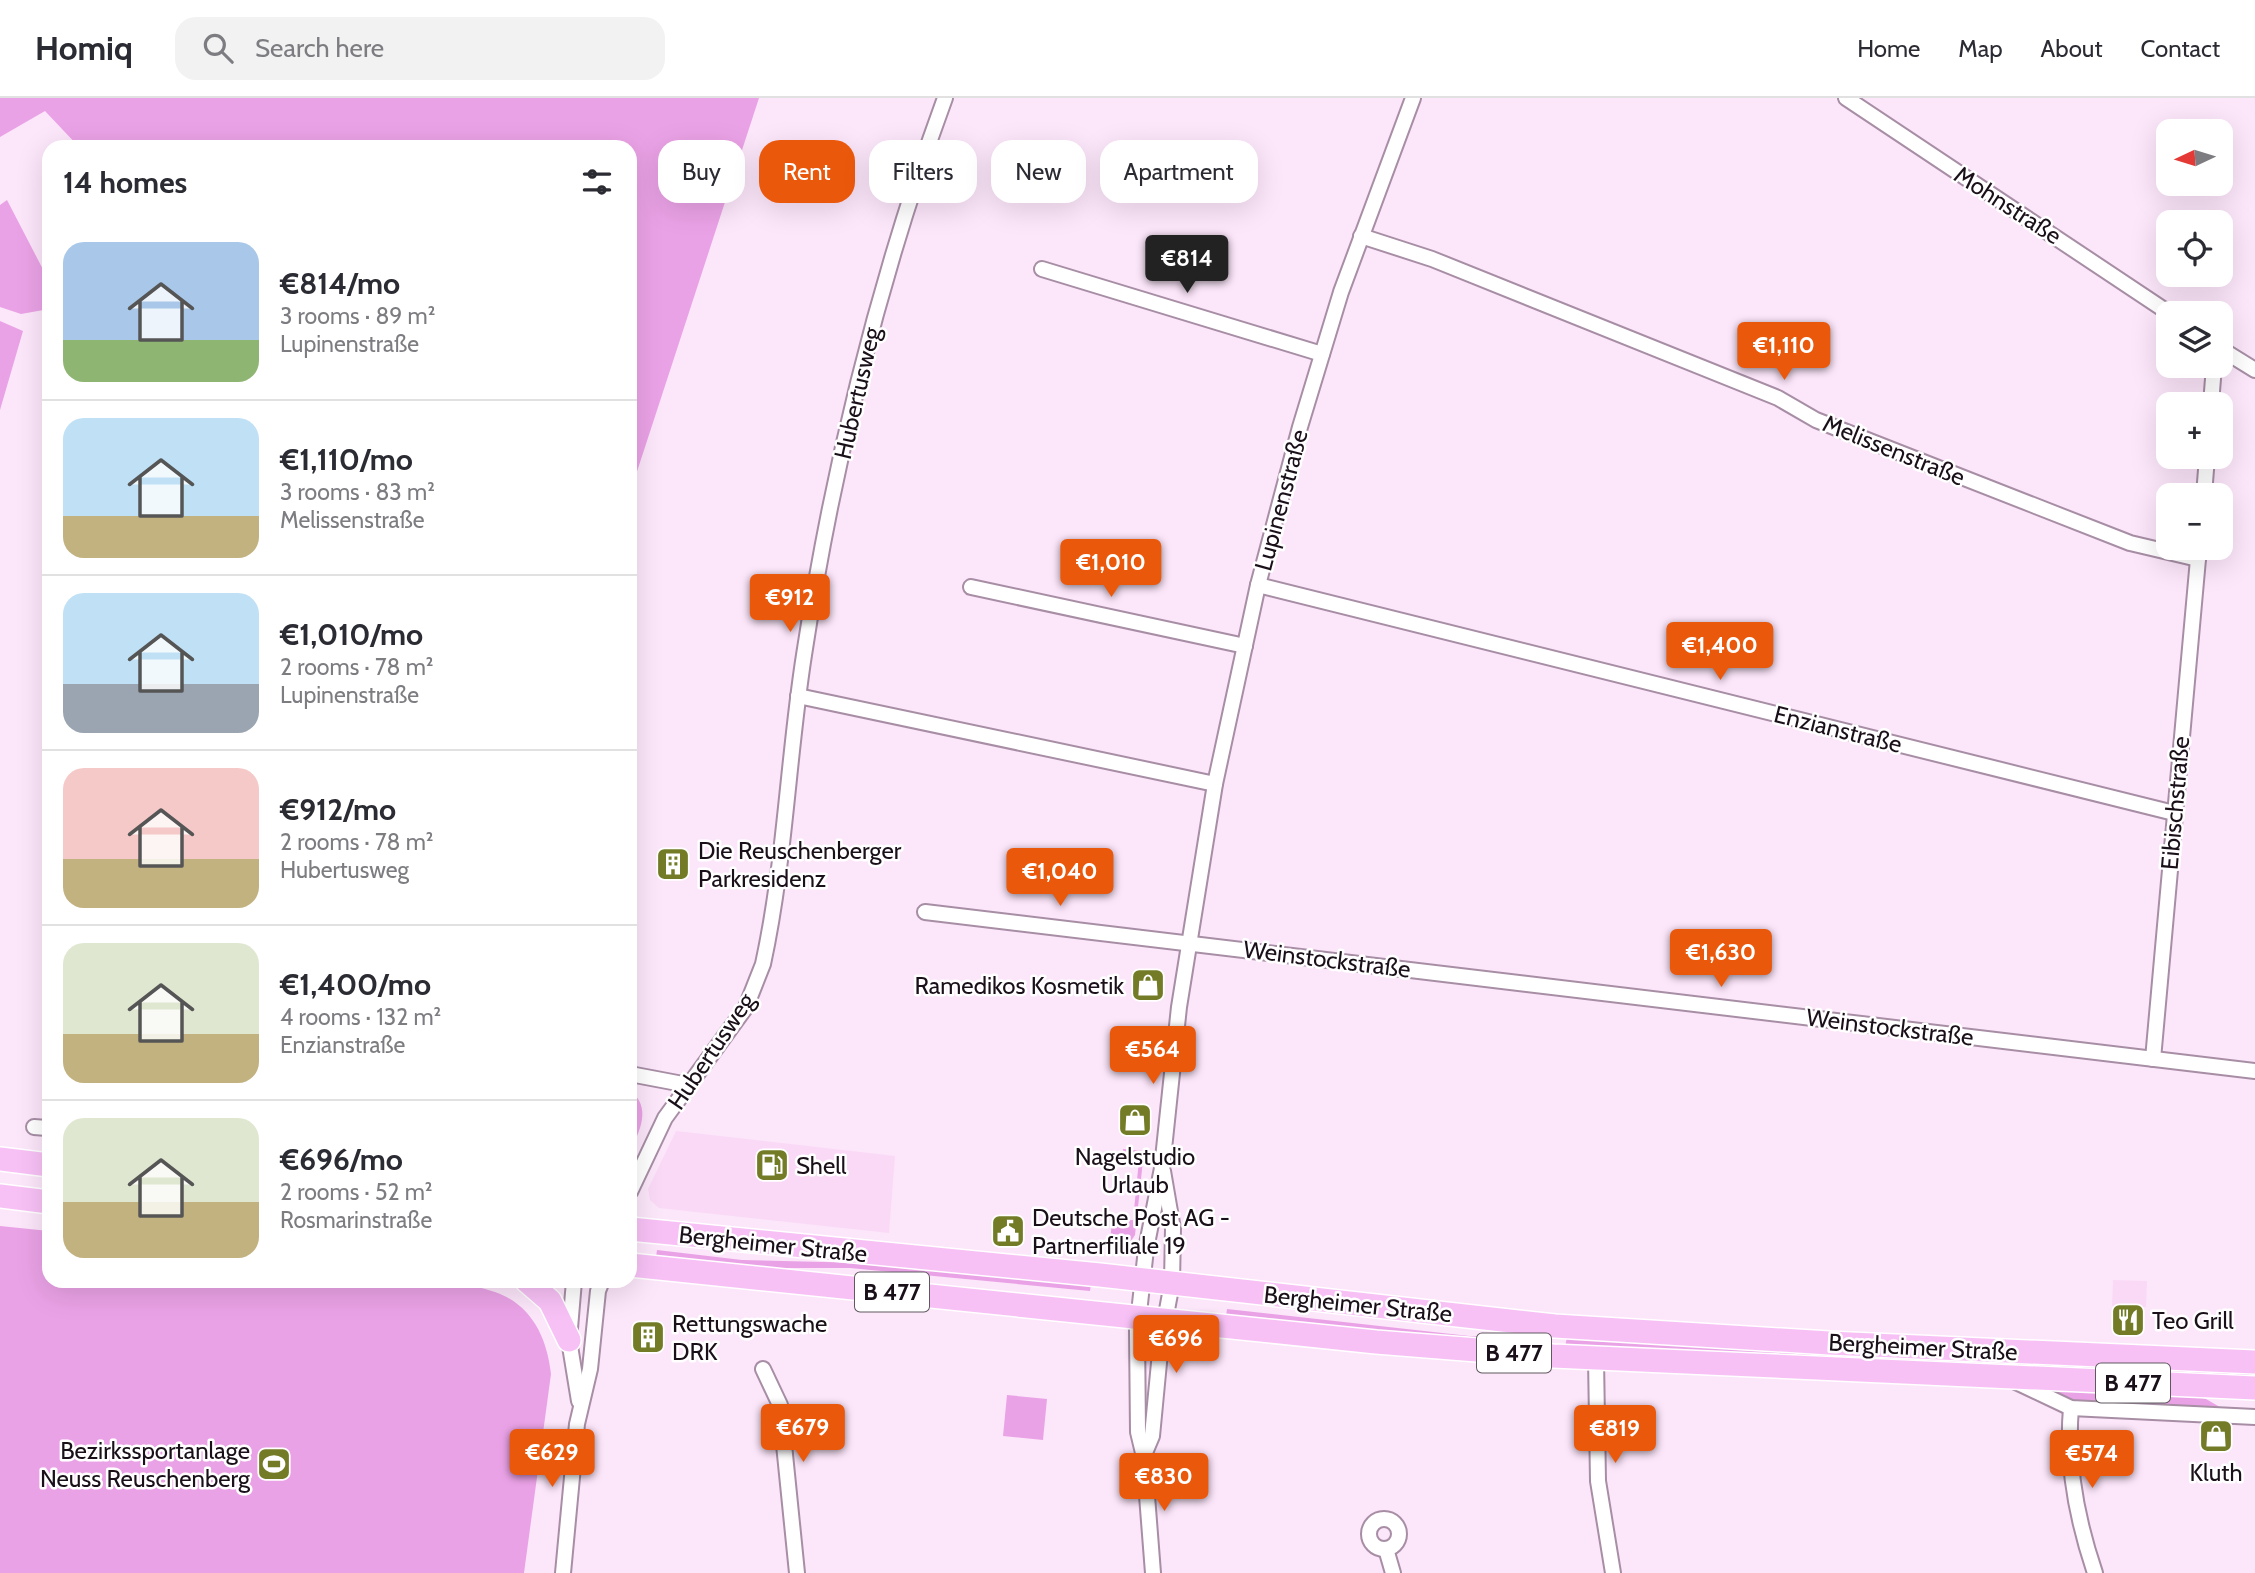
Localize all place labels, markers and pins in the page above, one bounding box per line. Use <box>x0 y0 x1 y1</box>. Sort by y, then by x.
pin: €814 <box>1146 236 1228 295</box>
pin: €1,110 <box>1727 322 1841 382</box>
pin: €1,010 <box>1054 540 1168 599</box>
pin: €912 <box>749 574 831 634</box>
pin: €1,400 <box>1663 622 1777 682</box>
place label: Die Reuschenberger Parkresidenz <box>698 836 902 893</box>
building icon: Die Reuschenberger Parkresidenz <box>654 845 692 883</box>
pin: €1,040 <box>1003 848 1117 908</box>
pin: €1,630 <box>1664 930 1778 989</box>
shop icon: Ramedikos Kosmetik <box>1129 966 1167 1004</box>
place label: Ramedikos Kosmetik <box>914 971 1124 1000</box>
pin: €564 <box>1112 1026 1194 1086</box>
shop icon: Nagelstudio Urlaub <box>1116 1101 1154 1139</box>
place label: Nagelstudio Urlaub <box>1075 1142 1195 1199</box>
fuel station icon: Shell <box>753 1146 791 1184</box>
place label: Shell <box>796 1151 847 1180</box>
place label: Deutsche Post AG - Partnerfiliale 19 <box>1032 1203 1230 1260</box>
public building icon: Deutsche Post AG - Partnerfiliale 19 <box>989 1212 1027 1250</box>
restaurant icon: Teo Grill <box>2109 1301 2147 1339</box>
place label: Teo Grill <box>2152 1306 2234 1335</box>
place label: Rettungswache DRK <box>672 1309 827 1366</box>
pin: €696 <box>1135 1316 1217 1375</box>
building icon: Rettungswache DRK <box>629 1318 667 1356</box>
pin: €679 <box>762 1404 844 1464</box>
pin: €819 <box>1574 1406 1656 1465</box>
shop icon: Kluth <box>2197 1417 2235 1455</box>
pin: €629 <box>511 1430 593 1489</box>
pin: €574 <box>2051 1430 2133 1490</box>
place label: Bezirkssportanlage Neuss Reuschenberg <box>40 1436 251 1493</box>
sports icon: Bezirkssportanlage Neuss Reuschenberg <box>255 1445 293 1483</box>
pin: €830 <box>1123 1454 1205 1513</box>
place label: Kluth <box>2190 1458 2242 1487</box>

